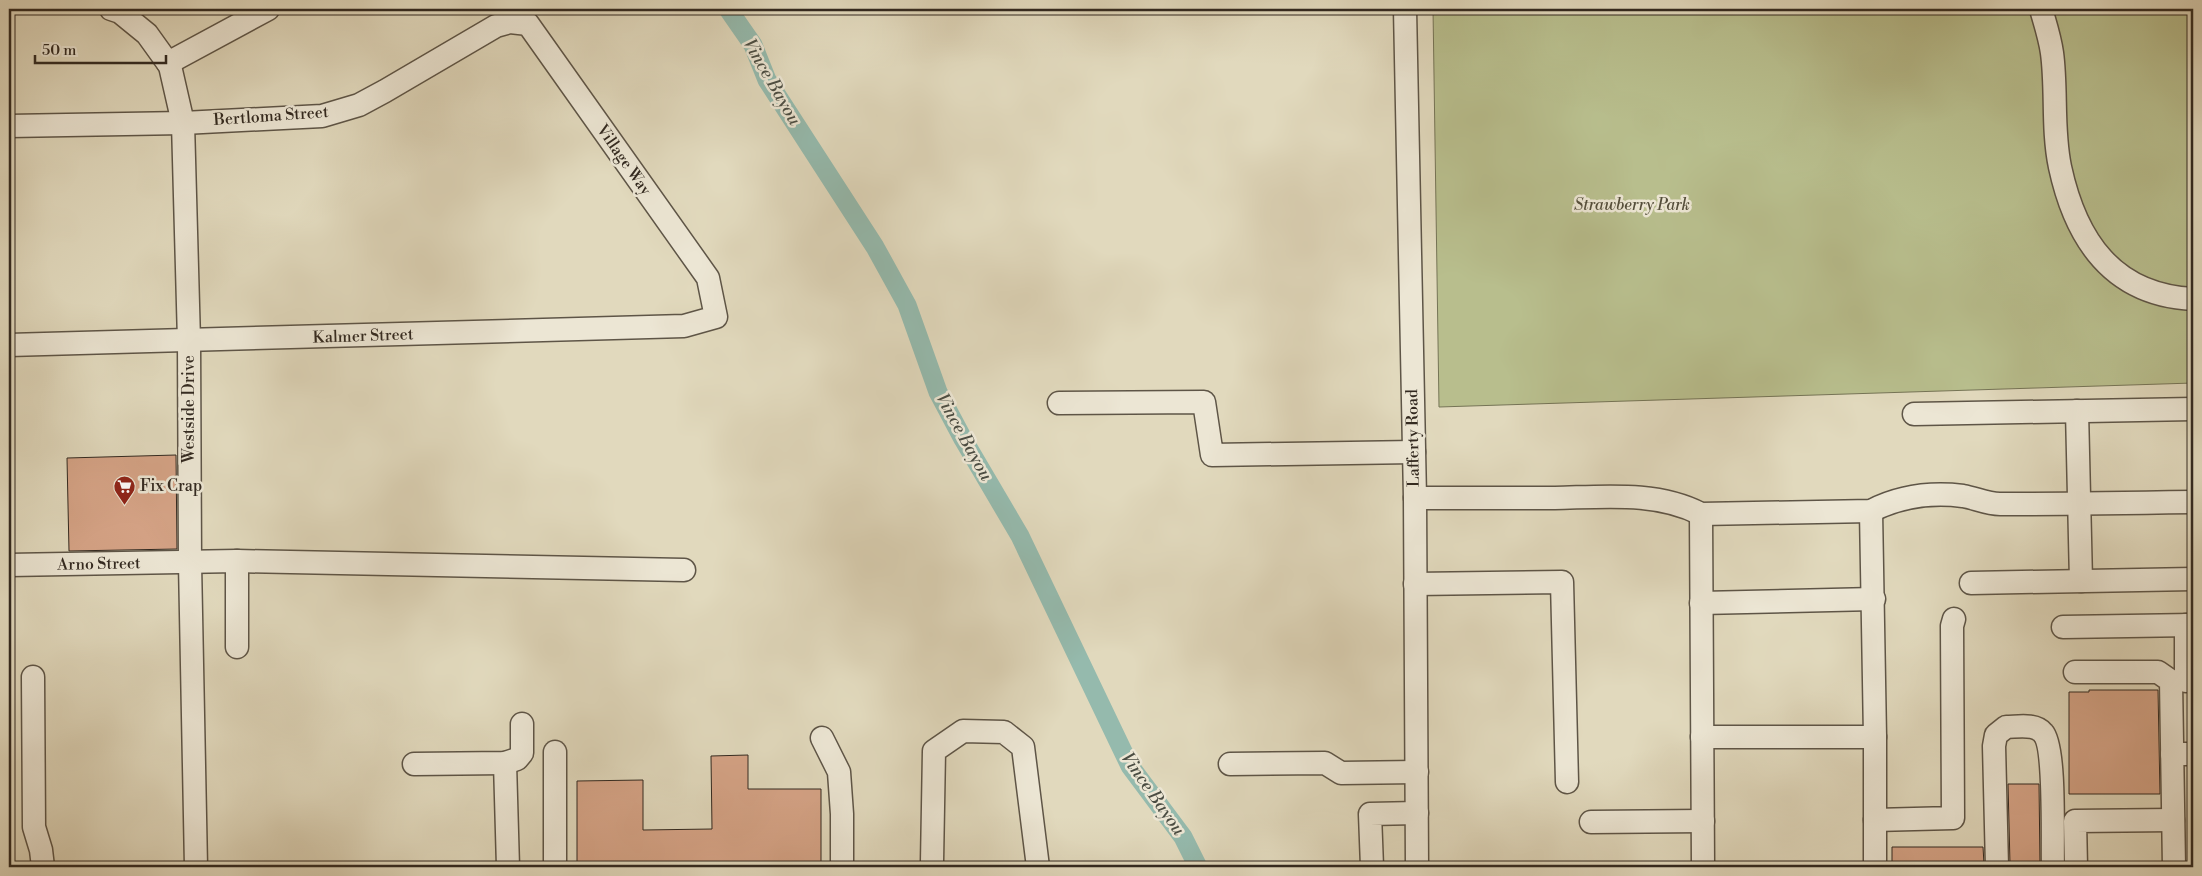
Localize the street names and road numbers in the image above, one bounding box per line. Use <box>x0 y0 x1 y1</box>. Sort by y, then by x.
street label: Bertloma Street <box>212 102 329 130</box>
street label: Village Way <box>592 120 656 200</box>
street label: Kalmer Street <box>312 324 414 348</box>
street label: Westside Drive <box>179 355 199 464</box>
street label: Lafferty Road <box>1402 389 1424 487</box>
street label: Arno Street <box>56 553 141 575</box>

